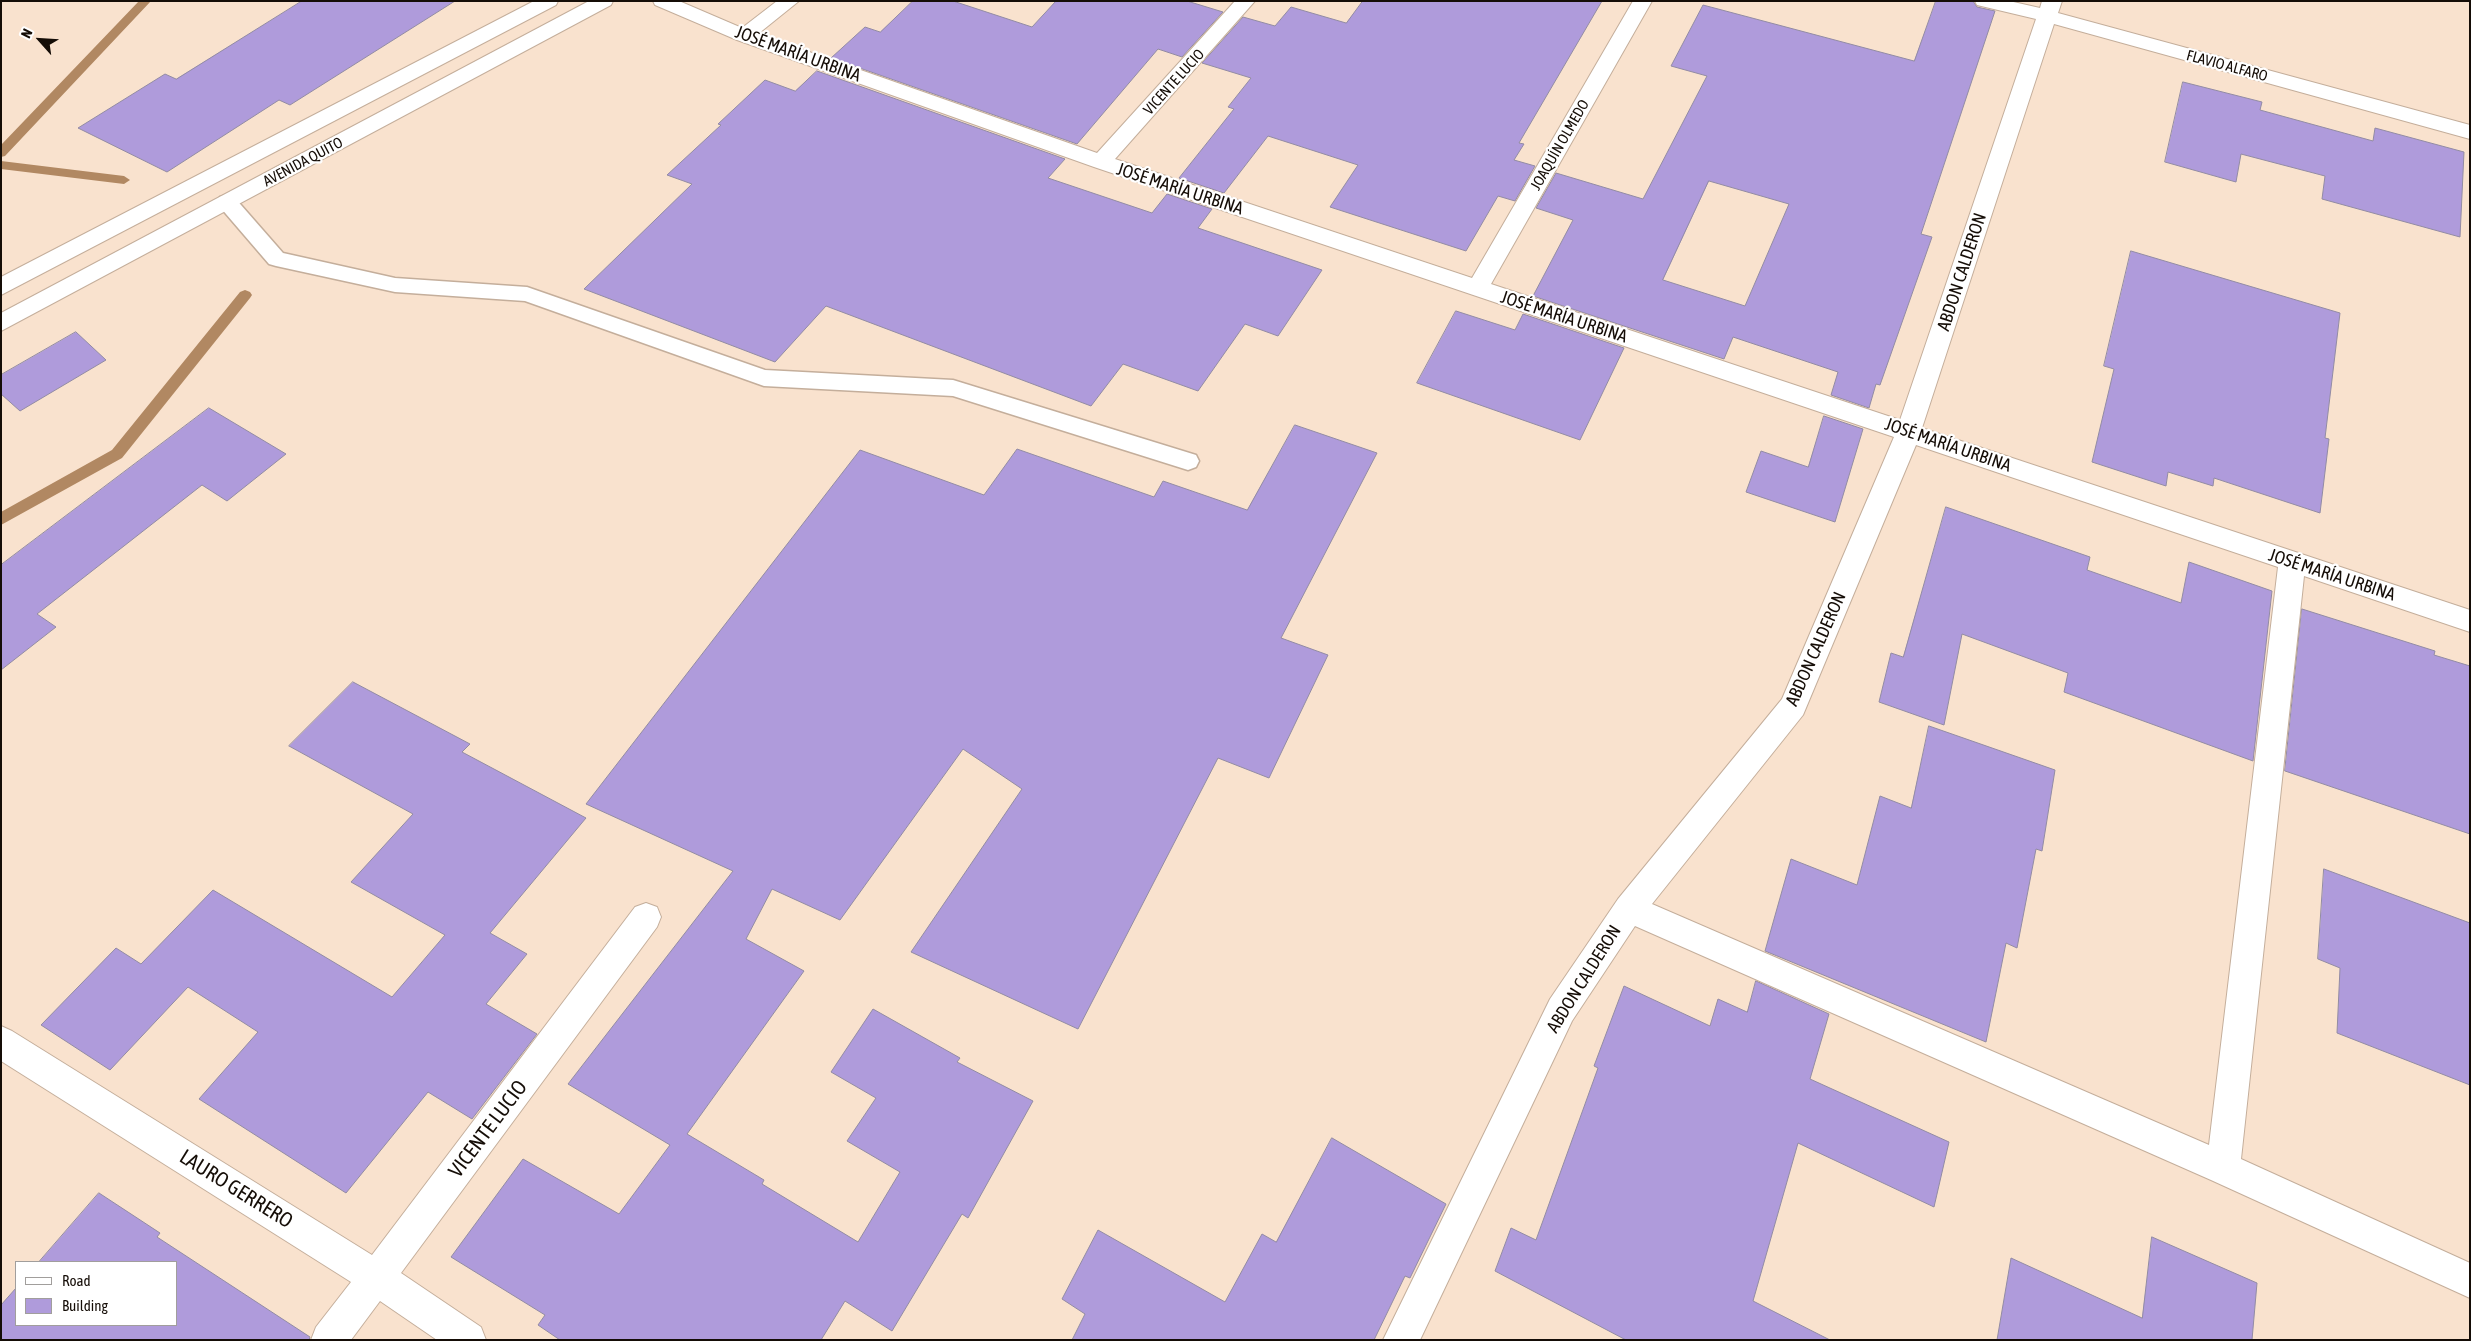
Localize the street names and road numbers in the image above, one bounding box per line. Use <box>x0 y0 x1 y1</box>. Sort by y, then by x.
street label: JOSÉ MARÍA URBINA <box>732 21 864 87</box>
street label: VICENTE LUCIO <box>1140 45 1208 119</box>
street label: FLAVIO ALFARO <box>2184 47 2270 85</box>
street label: JOAQUÍN OLMEDO <box>1527 97 1593 193</box>
street label: AVENIDA QUITO <box>260 133 346 191</box>
street label: JOSÉ MARÍA URBINA <box>1114 158 1246 220</box>
street label: ABDON CALDERON <box>1933 210 1991 334</box>
street label: JOSÉ MARÍA URBINA <box>1498 286 1630 348</box>
street label: JOSÉ MARÍA URBINA <box>1882 413 2014 477</box>
street label: JOSÉ MARÍA URBINA <box>2266 544 2398 606</box>
street label: ABDON CALDERON <box>1781 589 1851 709</box>
street label: ABDON CALDERON <box>1542 921 1626 1037</box>
street label: VICENTE LUCIO <box>443 1075 533 1183</box>
street label: LAURO GERRERO <box>175 1144 297 1234</box>

